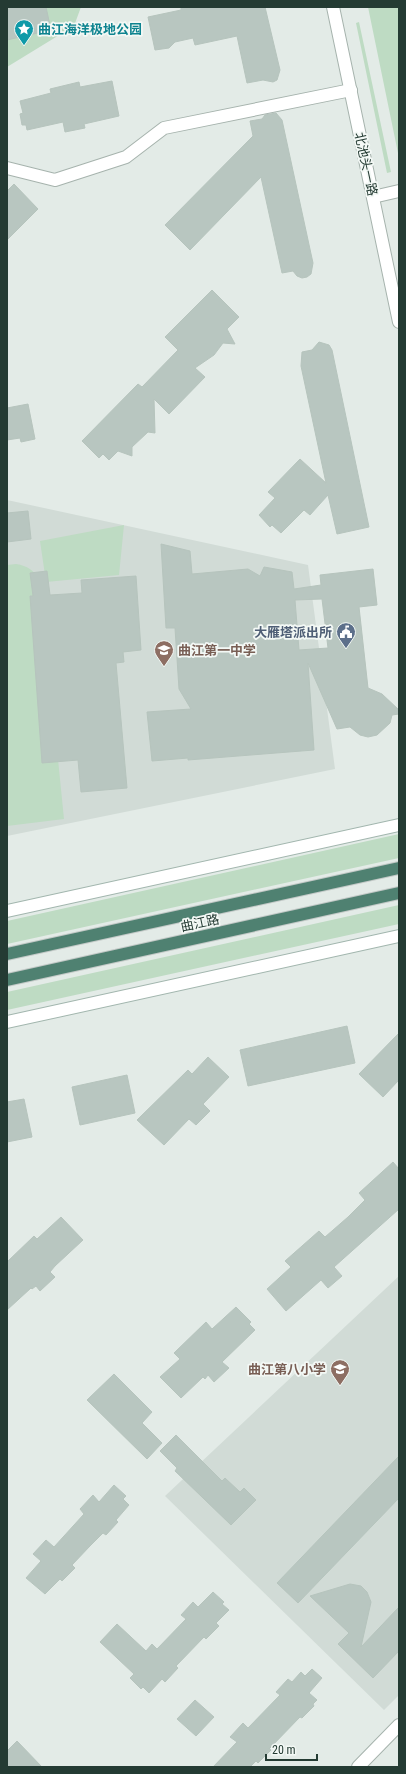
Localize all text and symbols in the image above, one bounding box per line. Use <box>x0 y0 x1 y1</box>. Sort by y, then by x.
place icon: 曲江海洋极地公园 <box>13 18 35 46</box>
place label: 曲江海洋极地公园 <box>38 22 142 37</box>
street label: 北池头一路 <box>352 131 380 197</box>
public building icon: 大雁塔派出所 <box>335 621 357 649</box>
place label: 大雁塔派出所 <box>254 625 332 640</box>
school or university icon: 曲江第一中学 <box>153 639 175 667</box>
place label: 曲江第一中学 <box>178 643 256 658</box>
street label: 曲江路 <box>179 912 221 934</box>
school or university icon: 曲江第八小学 <box>329 1358 351 1386</box>
place label: 曲江第八小学 <box>248 1362 326 1377</box>
scale bar <box>266 1736 317 1762</box>
text: 20 m <box>272 1743 296 1757</box>

